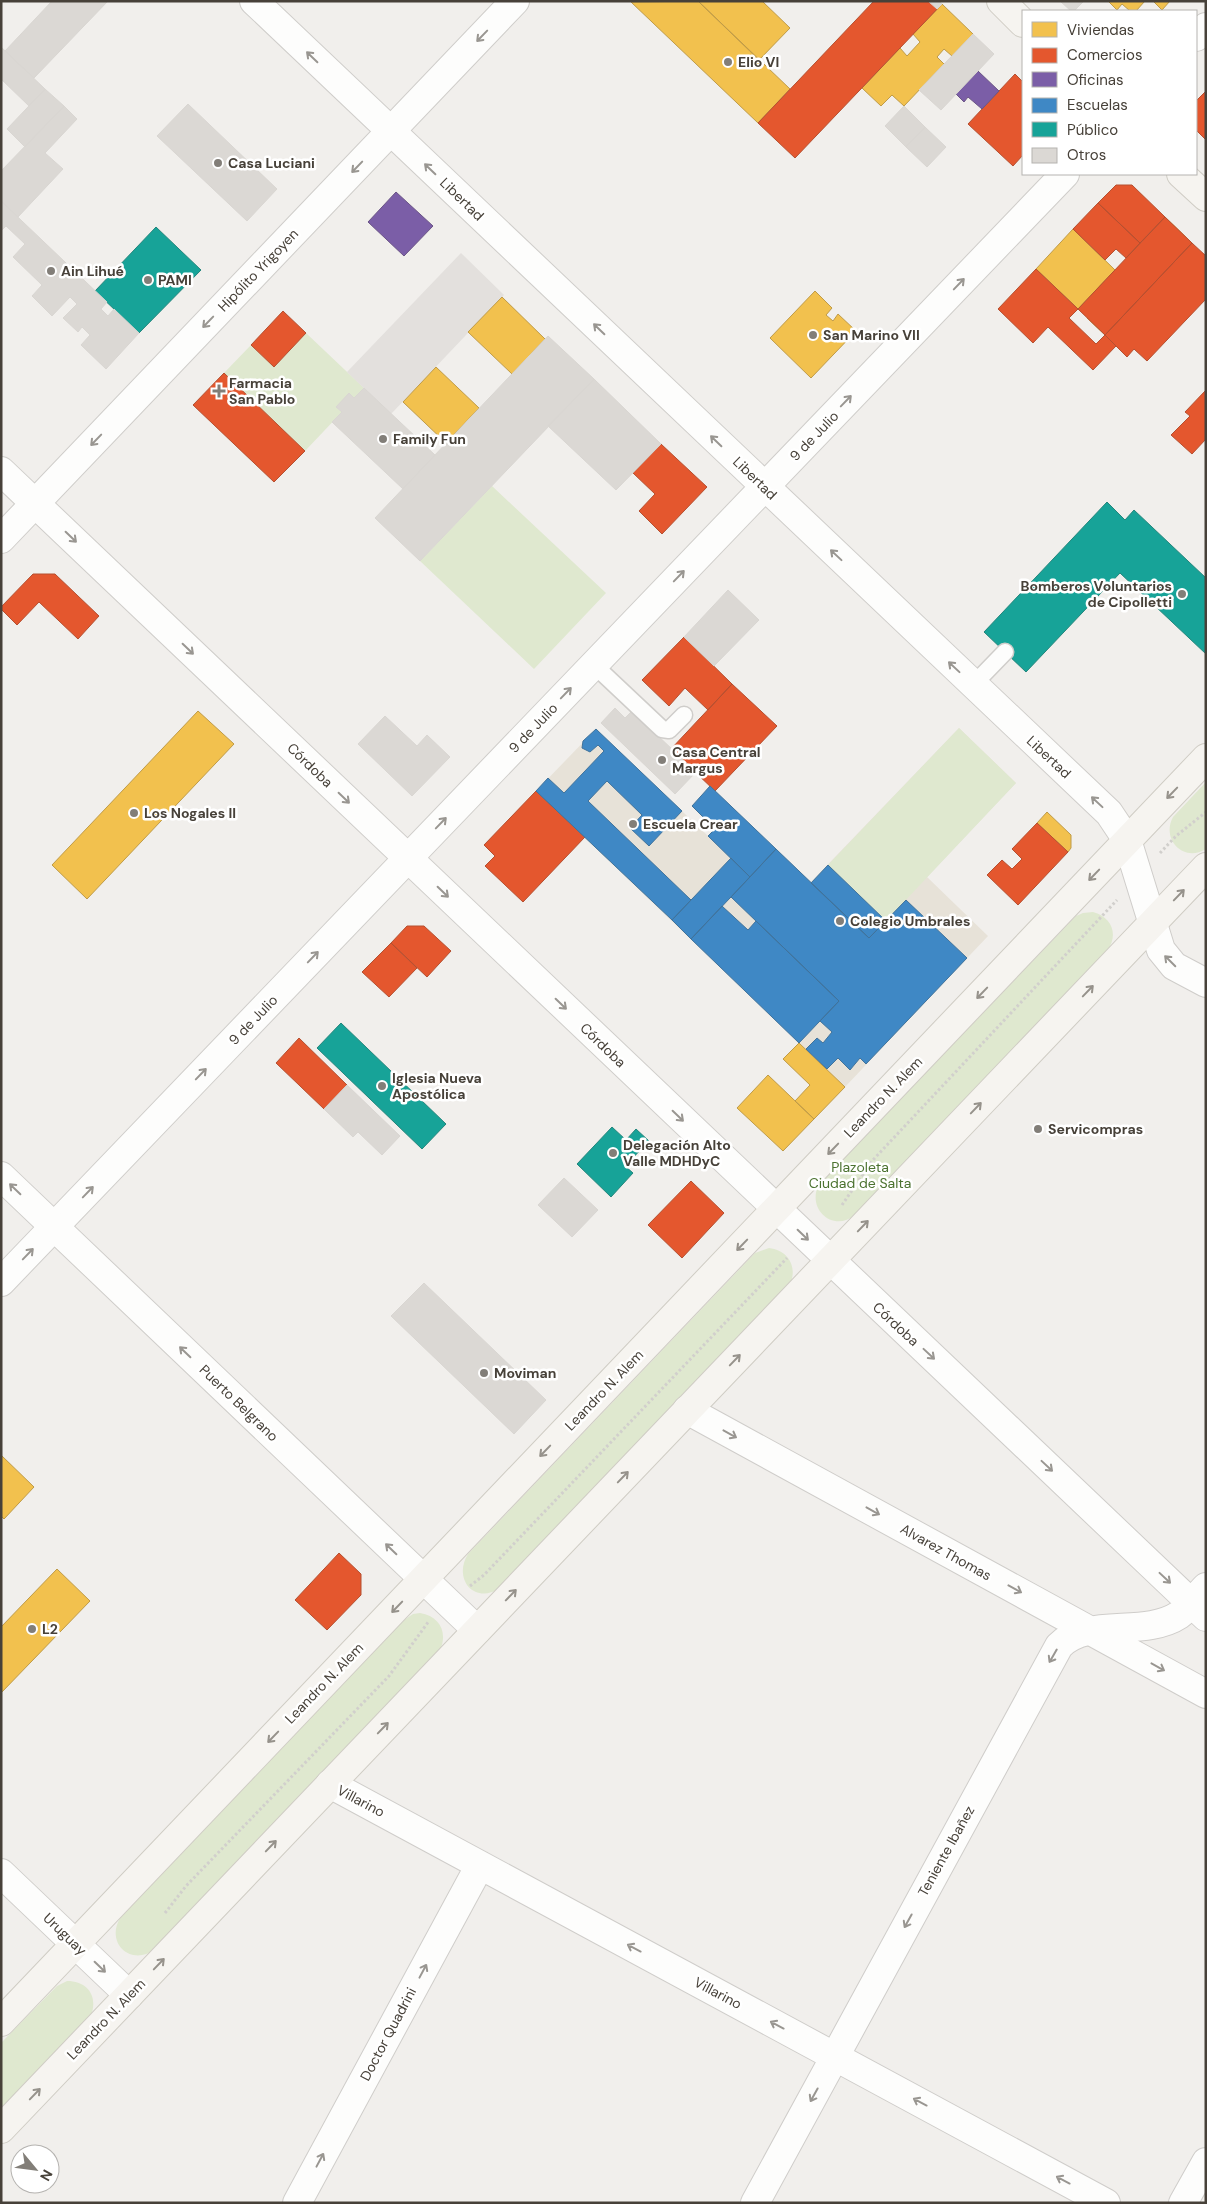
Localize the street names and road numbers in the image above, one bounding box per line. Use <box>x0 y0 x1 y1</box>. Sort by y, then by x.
street label: Libertad <box>436 174 488 224</box>
street label: Hipólito Yrigoyen <box>214 225 302 315</box>
street label: 9 de Julio <box>786 407 842 465</box>
street label: Libertad <box>729 453 781 503</box>
street label: 9 de Julio <box>505 699 561 757</box>
street label: Libertad <box>1023 732 1075 782</box>
street label: Córdoba <box>283 739 337 791</box>
street label: 9 de Julio <box>225 991 281 1049</box>
street label: Córdoba <box>576 1019 630 1071</box>
street label: Leandro N. Alem <box>840 1053 926 1141</box>
street label: Córdoba <box>869 1298 923 1350</box>
street label: Leandro N. Alem <box>561 1346 647 1434</box>
street label: Puerto Belgrano <box>196 1361 282 1445</box>
street label: Alvarez Thomas <box>897 1520 995 1584</box>
street label: Leandro N. Alem <box>281 1639 367 1727</box>
street label: Villarino <box>334 1781 388 1821</box>
street label: Teniente Ibañez <box>914 1802 978 1900</box>
street label: Uruguay <box>40 1909 91 1959</box>
street label: Villarino <box>691 1973 745 2013</box>
street label: Leandro N. Alem <box>63 1975 149 2063</box>
street label: Doctor Quadrini <box>356 1984 420 2084</box>

